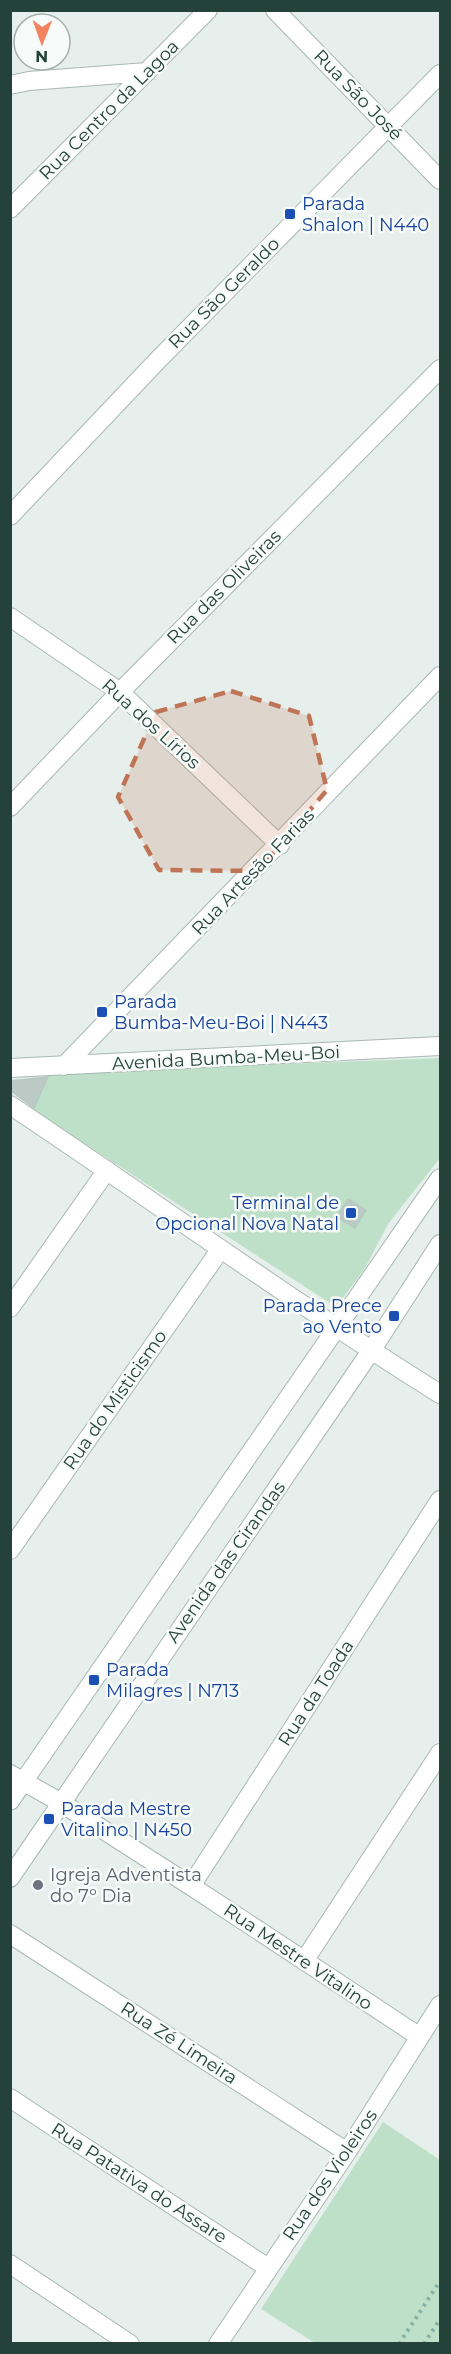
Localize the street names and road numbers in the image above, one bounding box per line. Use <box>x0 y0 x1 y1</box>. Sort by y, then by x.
street label: Rua Centro da Lagoa <box>34 35 184 185</box>
street label: Rua São José <box>309 45 407 145</box>
street label: Rua São Geraldo <box>164 233 284 353</box>
street label: Rua das Oliveiras <box>162 525 286 649</box>
street label: Rua dos Lírios <box>97 674 205 774</box>
street label: Rua Artesão Farias <box>187 804 319 940</box>
street label: Avenida Bumba-Meu-Boi <box>111 1041 341 1075</box>
street label: Rua do Misticismo <box>58 1326 172 1474</box>
street label: Avenida das Cirandas <box>162 1477 290 1647</box>
street label: Rua da Toada <box>274 1636 358 1750</box>
street label: Rua Mestre Vitalino <box>219 1899 377 2015</box>
street label: Rua Zé Limeira <box>116 1997 242 2089</box>
street label: Rua dos Violeiros <box>278 2105 382 2245</box>
street label: Rua Patativa do Assare <box>47 2118 231 2248</box>

